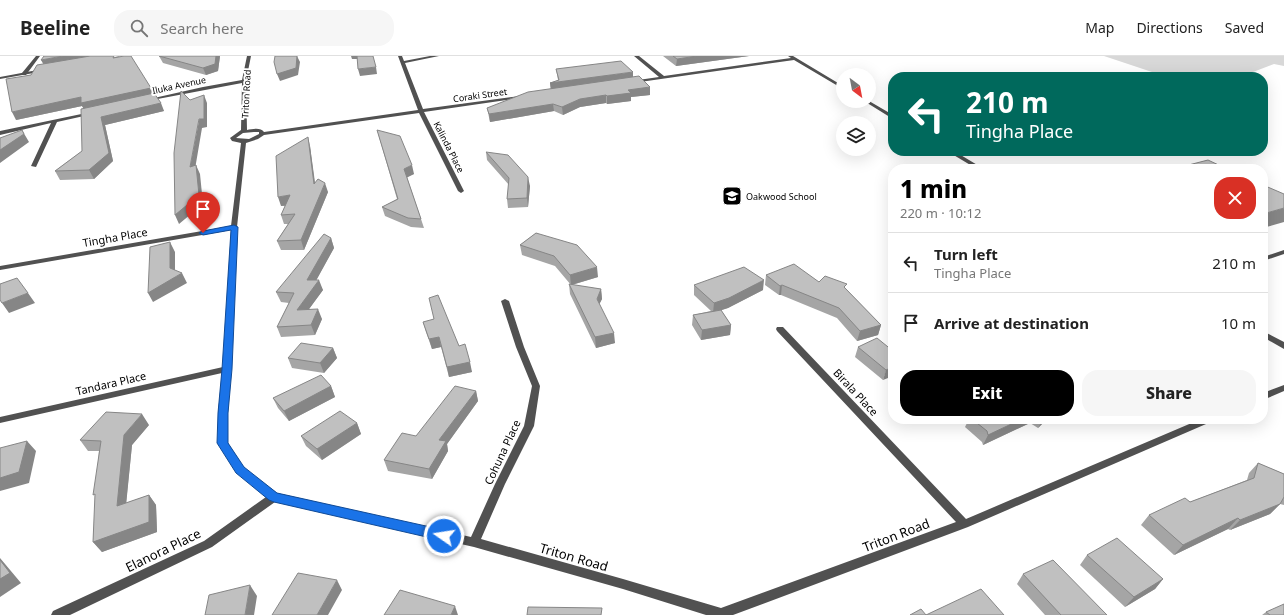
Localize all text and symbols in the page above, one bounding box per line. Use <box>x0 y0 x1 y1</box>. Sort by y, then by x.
search box <box>114 10 394 46</box>
text: Beeline <box>20 15 90 41</box>
icon: search <box>128 17 150 39</box>
text: Search here <box>160 18 244 38</box>
text: Map <box>1085 18 1114 37</box>
text: Directions <box>1136 18 1203 37</box>
text: Saved <box>1225 18 1264 37</box>
north arrow <box>836 68 876 108</box>
map controls <box>836 68 876 156</box>
street label: Triton Road <box>238 69 254 119</box>
street label: Iluka Avenue <box>151 73 207 97</box>
text: 210 m <box>966 83 1049 121</box>
street label: Coraki Street <box>452 85 509 105</box>
icon: left <box>900 88 952 140</box>
button: layers <box>836 116 876 156</box>
street label: Kalinda Place <box>431 119 467 175</box>
text: Tingha Place <box>966 119 1073 143</box>
text: 1 min <box>900 172 967 205</box>
button: close <box>1214 177 1256 219</box>
school or university icon: Oakwood School <box>721 185 743 207</box>
place label: Oakwood School <box>746 190 817 203</box>
pin <box>186 192 220 233</box>
icon: arrive <box>192 198 214 220</box>
text: 220 m · 10:12 <box>900 204 981 222</box>
street label: Tingha Place <box>81 224 149 250</box>
text: Turn left <box>934 244 998 264</box>
icon: left <box>900 252 922 274</box>
text: 210 m <box>1212 253 1256 273</box>
text: Tingha Place <box>934 264 1011 282</box>
icon: arrive <box>900 312 922 334</box>
text: Arrive at destination <box>934 313 1089 333</box>
text: 10 m <box>1221 313 1256 333</box>
street label: Birala Place <box>830 365 882 419</box>
street label: Tandara Place <box>74 368 148 398</box>
button: Exit <box>900 370 1074 416</box>
button: Share <box>1082 370 1256 416</box>
street label: Cohuna Place <box>480 417 524 487</box>
street label: Triton Road <box>860 514 932 556</box>
position arrow <box>423 515 465 557</box>
street label: Elanora Place <box>122 524 204 576</box>
street label: Triton Road <box>538 539 610 575</box>

